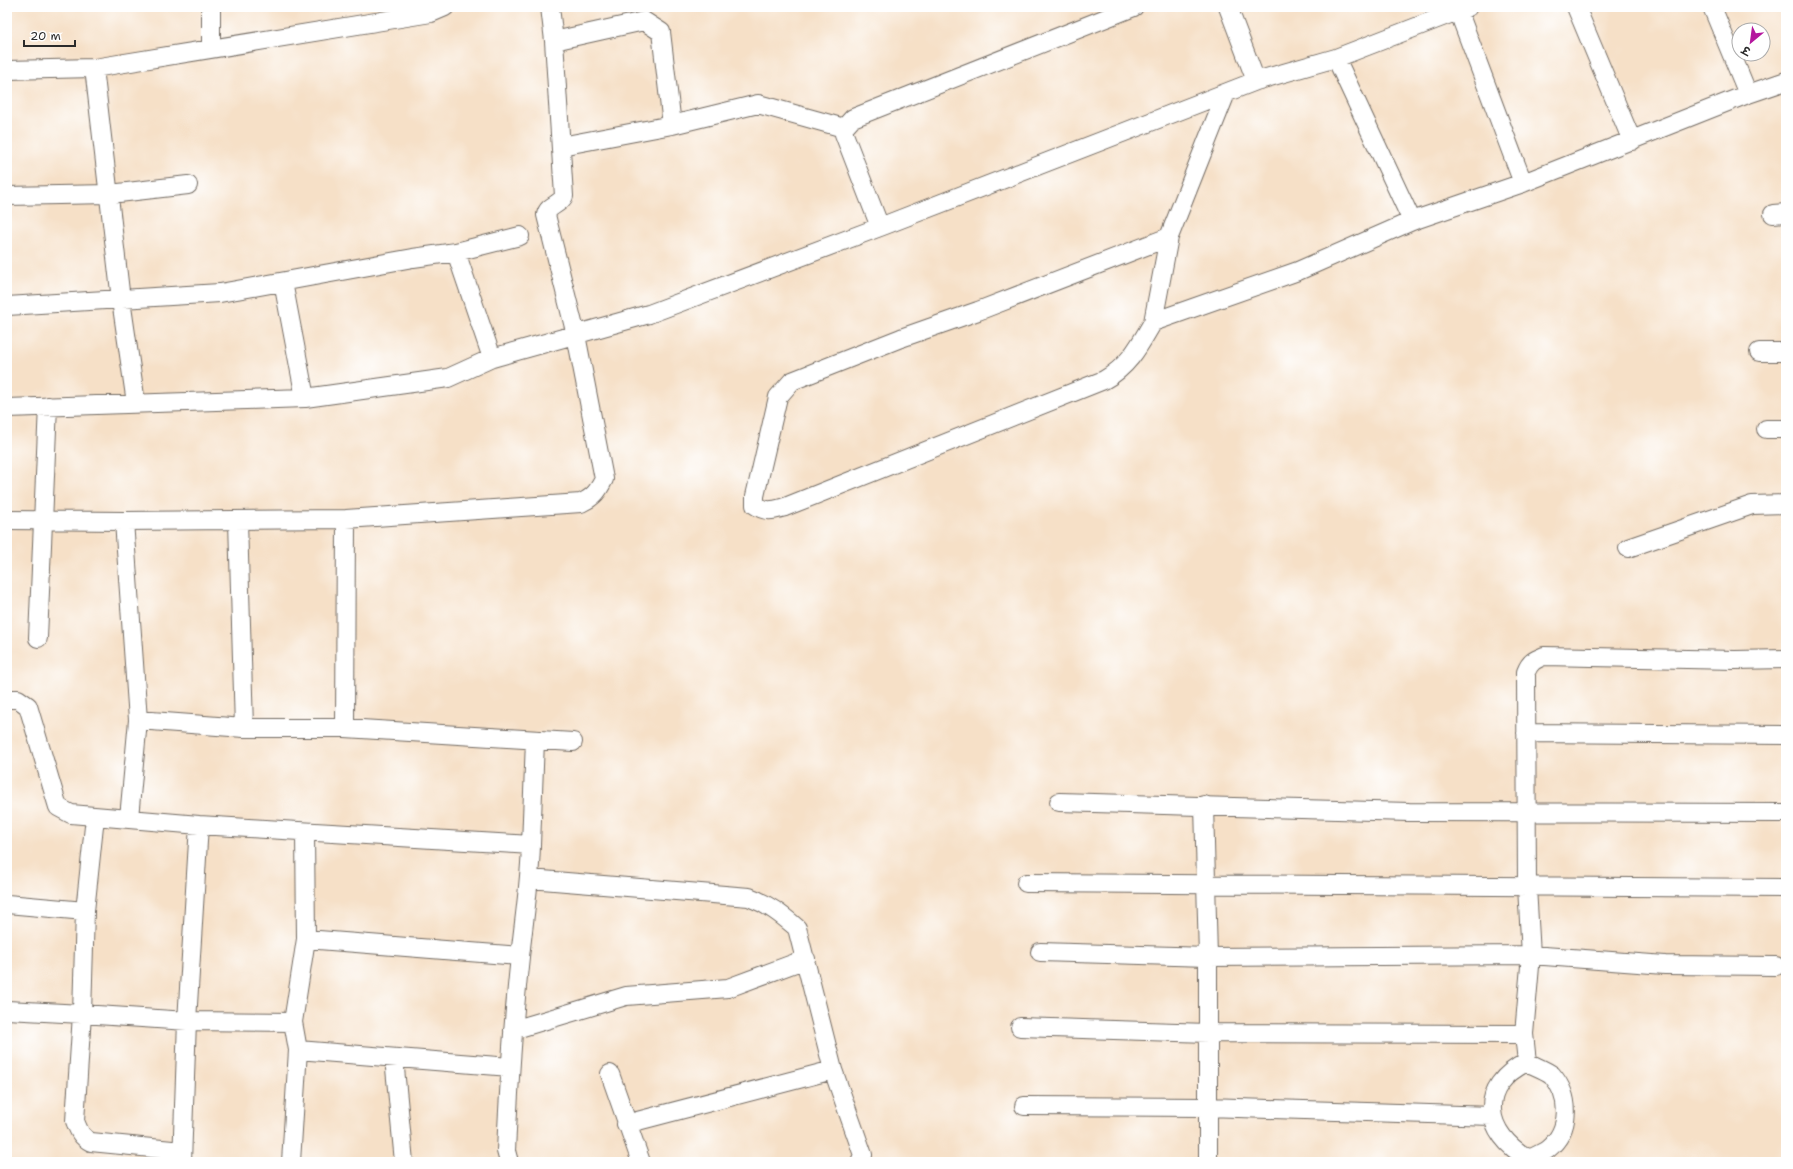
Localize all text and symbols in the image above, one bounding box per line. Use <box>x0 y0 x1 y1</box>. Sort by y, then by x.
scale bar <box>24 22 75 48</box>
north arrow <box>1731 22 1771 62</box>
text: 20 m <box>30 28 61 44</box>
text: उ <box>1738 41 1754 59</box>

